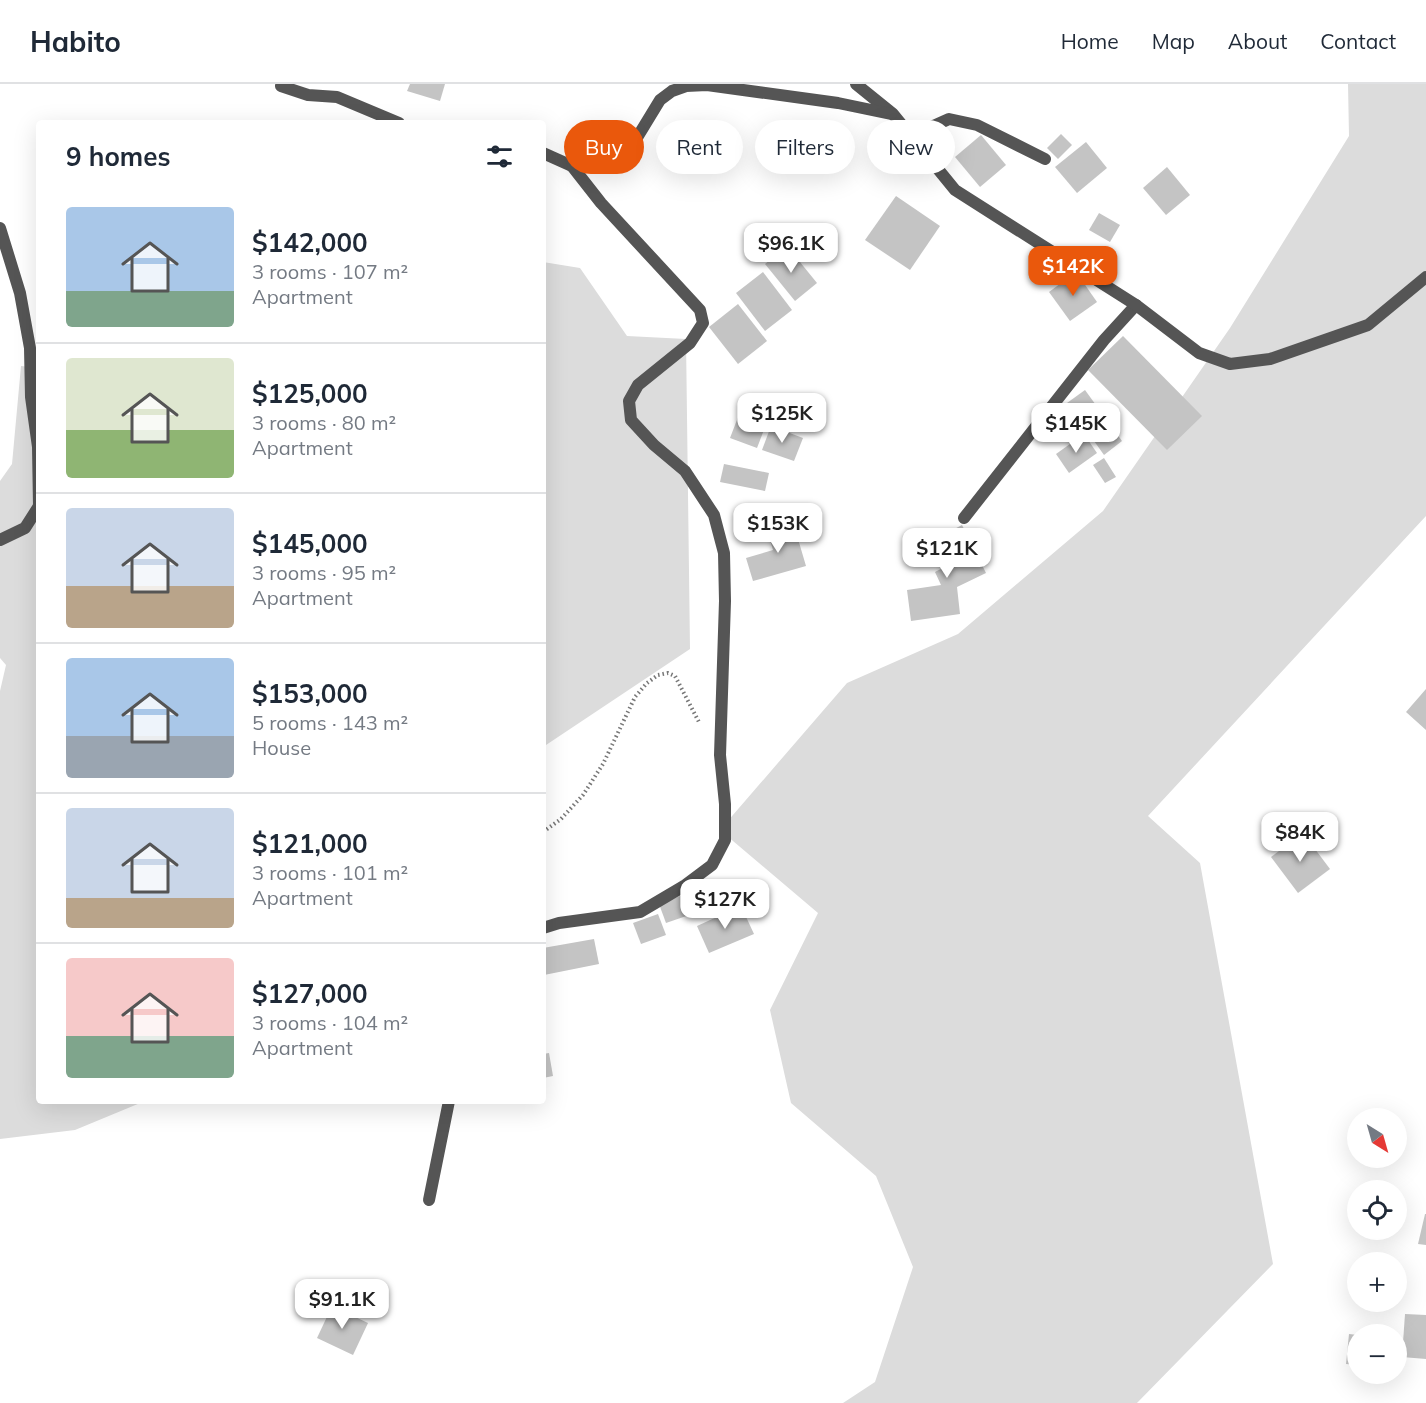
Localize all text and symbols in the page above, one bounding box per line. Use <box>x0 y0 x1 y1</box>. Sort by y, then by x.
text: Habito <box>30 24 121 59</box>
text: Home <box>1061 28 1119 54</box>
text: Map <box>1152 28 1195 54</box>
text: About <box>1228 28 1287 54</box>
text: Contact <box>1320 28 1396 54</box>
chip: Buy <box>564 120 644 174</box>
chip: Rent <box>656 120 743 174</box>
chip: Filters <box>755 120 855 174</box>
chip: New <box>867 120 955 174</box>
text: 9 homes <box>66 140 170 173</box>
icon: filters <box>483 140 516 173</box>
pin: $96.1K <box>742 223 840 274</box>
text: $142,000 <box>252 226 368 259</box>
text: $96.1K <box>758 230 824 255</box>
icon: home <box>114 231 186 303</box>
pin: $142K <box>1031 246 1115 297</box>
text: $142K <box>1042 253 1104 278</box>
text: 3 rooms · 107 m² <box>252 259 408 284</box>
text: Apartment <box>252 284 353 309</box>
text: $125,000 <box>252 377 368 410</box>
icon: home <box>114 382 186 454</box>
pin: $125K <box>740 393 824 444</box>
text: $125K <box>751 400 813 425</box>
pin: $145K <box>1034 403 1118 454</box>
text: 3 rooms · 80 m² <box>252 410 396 435</box>
text: $145K <box>1045 410 1107 435</box>
text: Apartment <box>252 435 353 460</box>
pin: $153K <box>736 503 820 554</box>
text: $153K <box>747 510 809 535</box>
text: $145,000 <box>252 527 368 560</box>
pin: $121K <box>905 528 989 579</box>
icon: home <box>114 532 186 604</box>
text: $121K <box>916 535 978 560</box>
text: 3 rooms · 95 m² <box>252 560 396 585</box>
text: Apartment <box>252 585 353 610</box>
text: $153,000 <box>252 677 368 710</box>
icon: home <box>114 682 186 754</box>
text: 5 rooms · 143 m² <box>252 710 408 735</box>
text: House <box>252 735 311 760</box>
pin: $84K <box>1264 812 1336 863</box>
text: $84K <box>1275 819 1325 844</box>
text: $121,000 <box>252 827 368 860</box>
icon: home <box>114 832 186 904</box>
text: 3 rooms · 101 m² <box>252 860 408 885</box>
pin: $127K <box>683 879 767 930</box>
text: Apartment <box>252 885 353 910</box>
text: $127K <box>694 886 756 911</box>
text: $127,000 <box>252 977 368 1010</box>
icon: home <box>114 982 186 1054</box>
text: 3 rooms · 104 m² <box>252 1010 408 1035</box>
text: Apartment <box>252 1035 353 1060</box>
north arrow <box>1347 1108 1407 1168</box>
map controls <box>1347 1108 1407 1384</box>
button: locate <box>1347 1180 1407 1240</box>
button: + <box>1347 1252 1407 1312</box>
pin: $91.1K <box>293 1279 391 1330</box>
text: $91.1K <box>309 1286 375 1311</box>
button: − <box>1347 1324 1407 1384</box>

